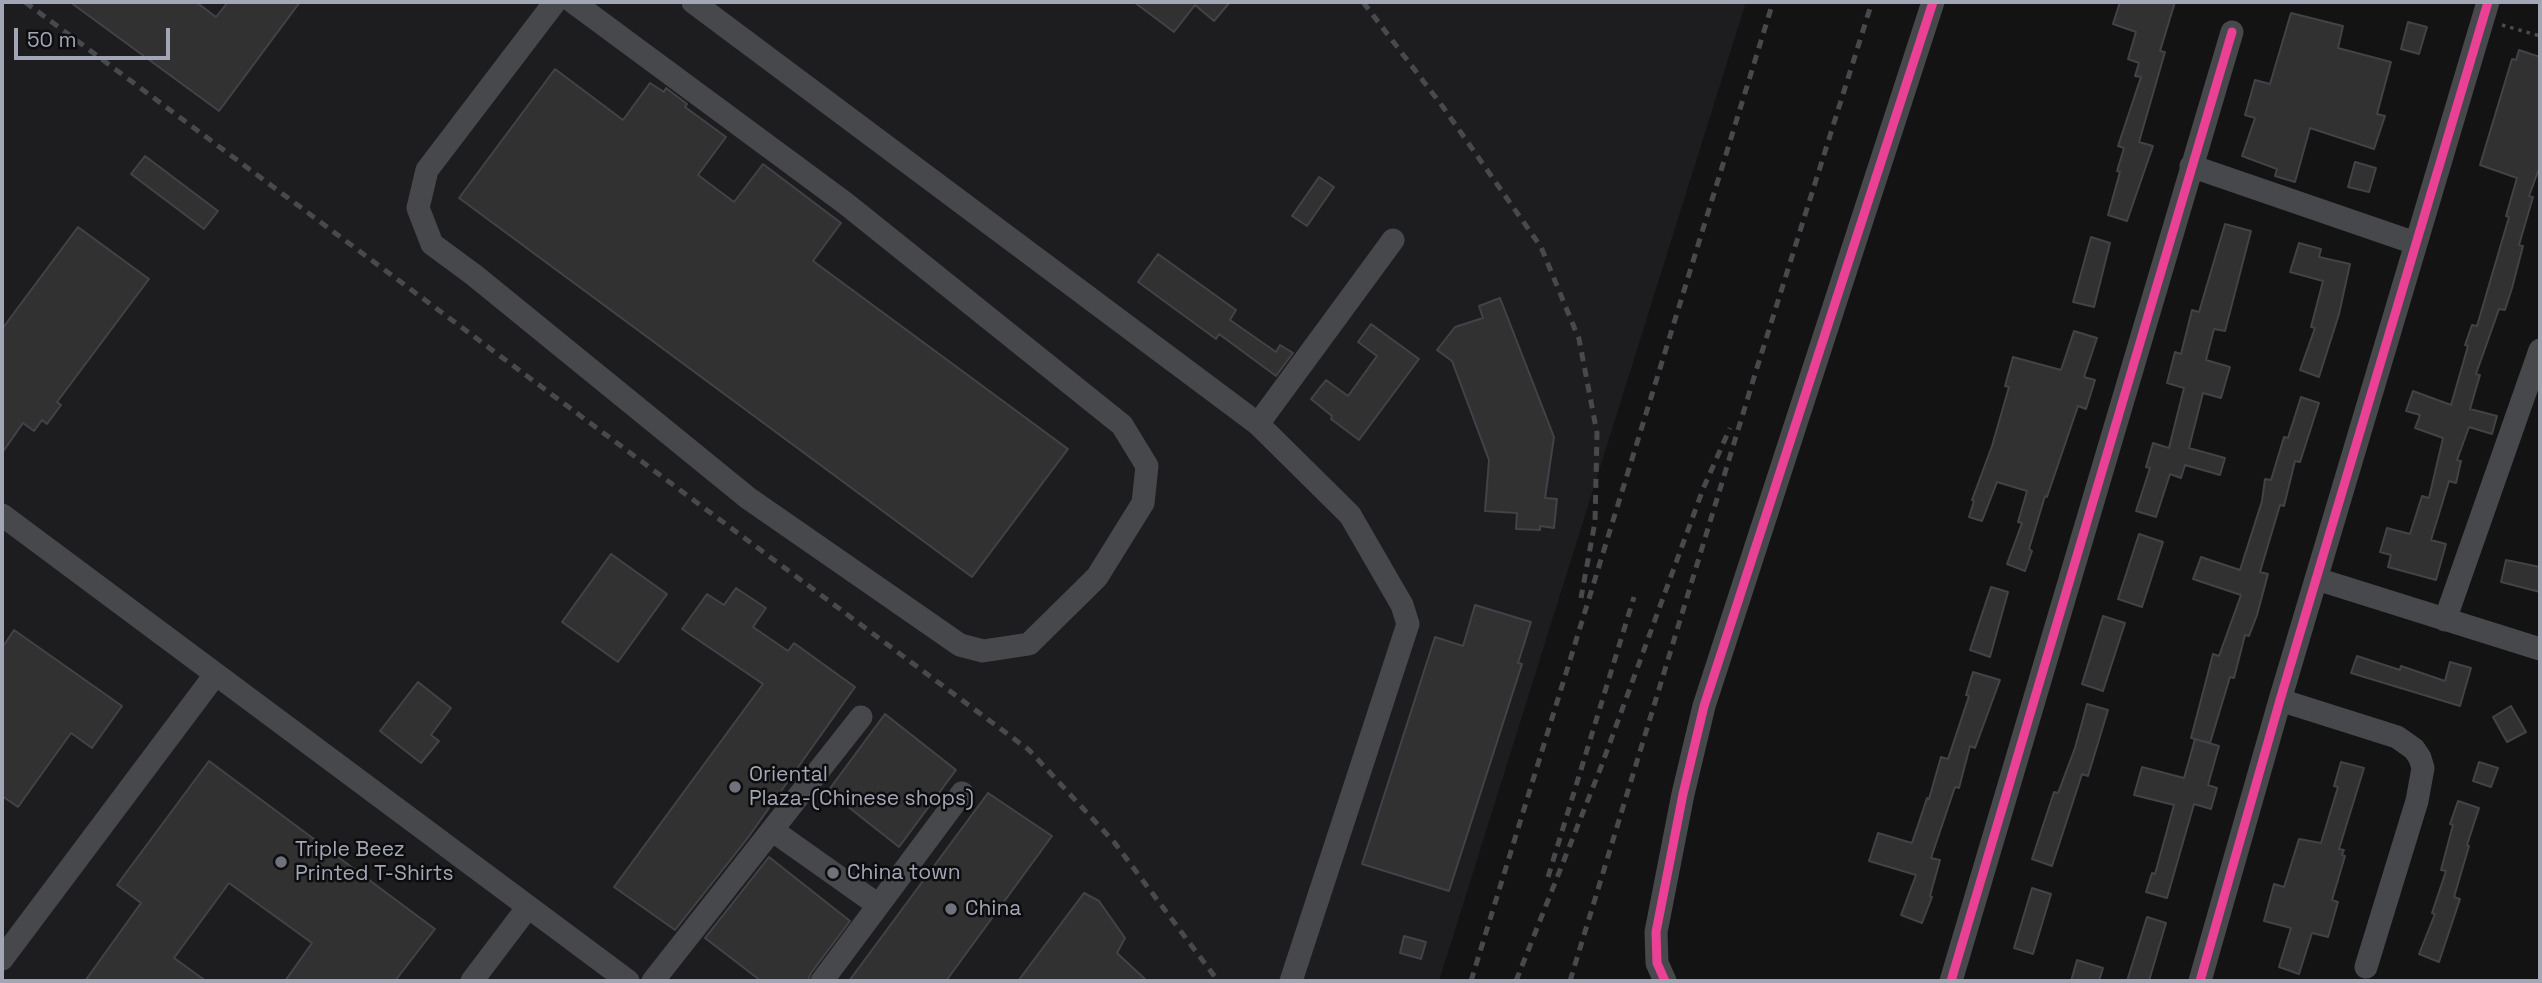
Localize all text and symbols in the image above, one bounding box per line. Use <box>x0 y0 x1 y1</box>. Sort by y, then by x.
scale bar <box>18 14 173 58</box>
text: 50 m <box>27 26 77 53</box>
place label: Oriental Plaza-(Chinese shops) <box>749 762 974 812</box>
marker: Oriental Plaza-(Chinese shops) <box>727 779 743 795</box>
place label: Triple Beez Printed T-Shirts <box>295 837 454 887</box>
marker: Triple Beez Printed T-Shirts <box>273 854 289 870</box>
place label: China town <box>847 860 961 886</box>
marker: China town <box>825 865 841 881</box>
place label: China <box>965 896 1021 922</box>
marker: China <box>943 901 959 917</box>

